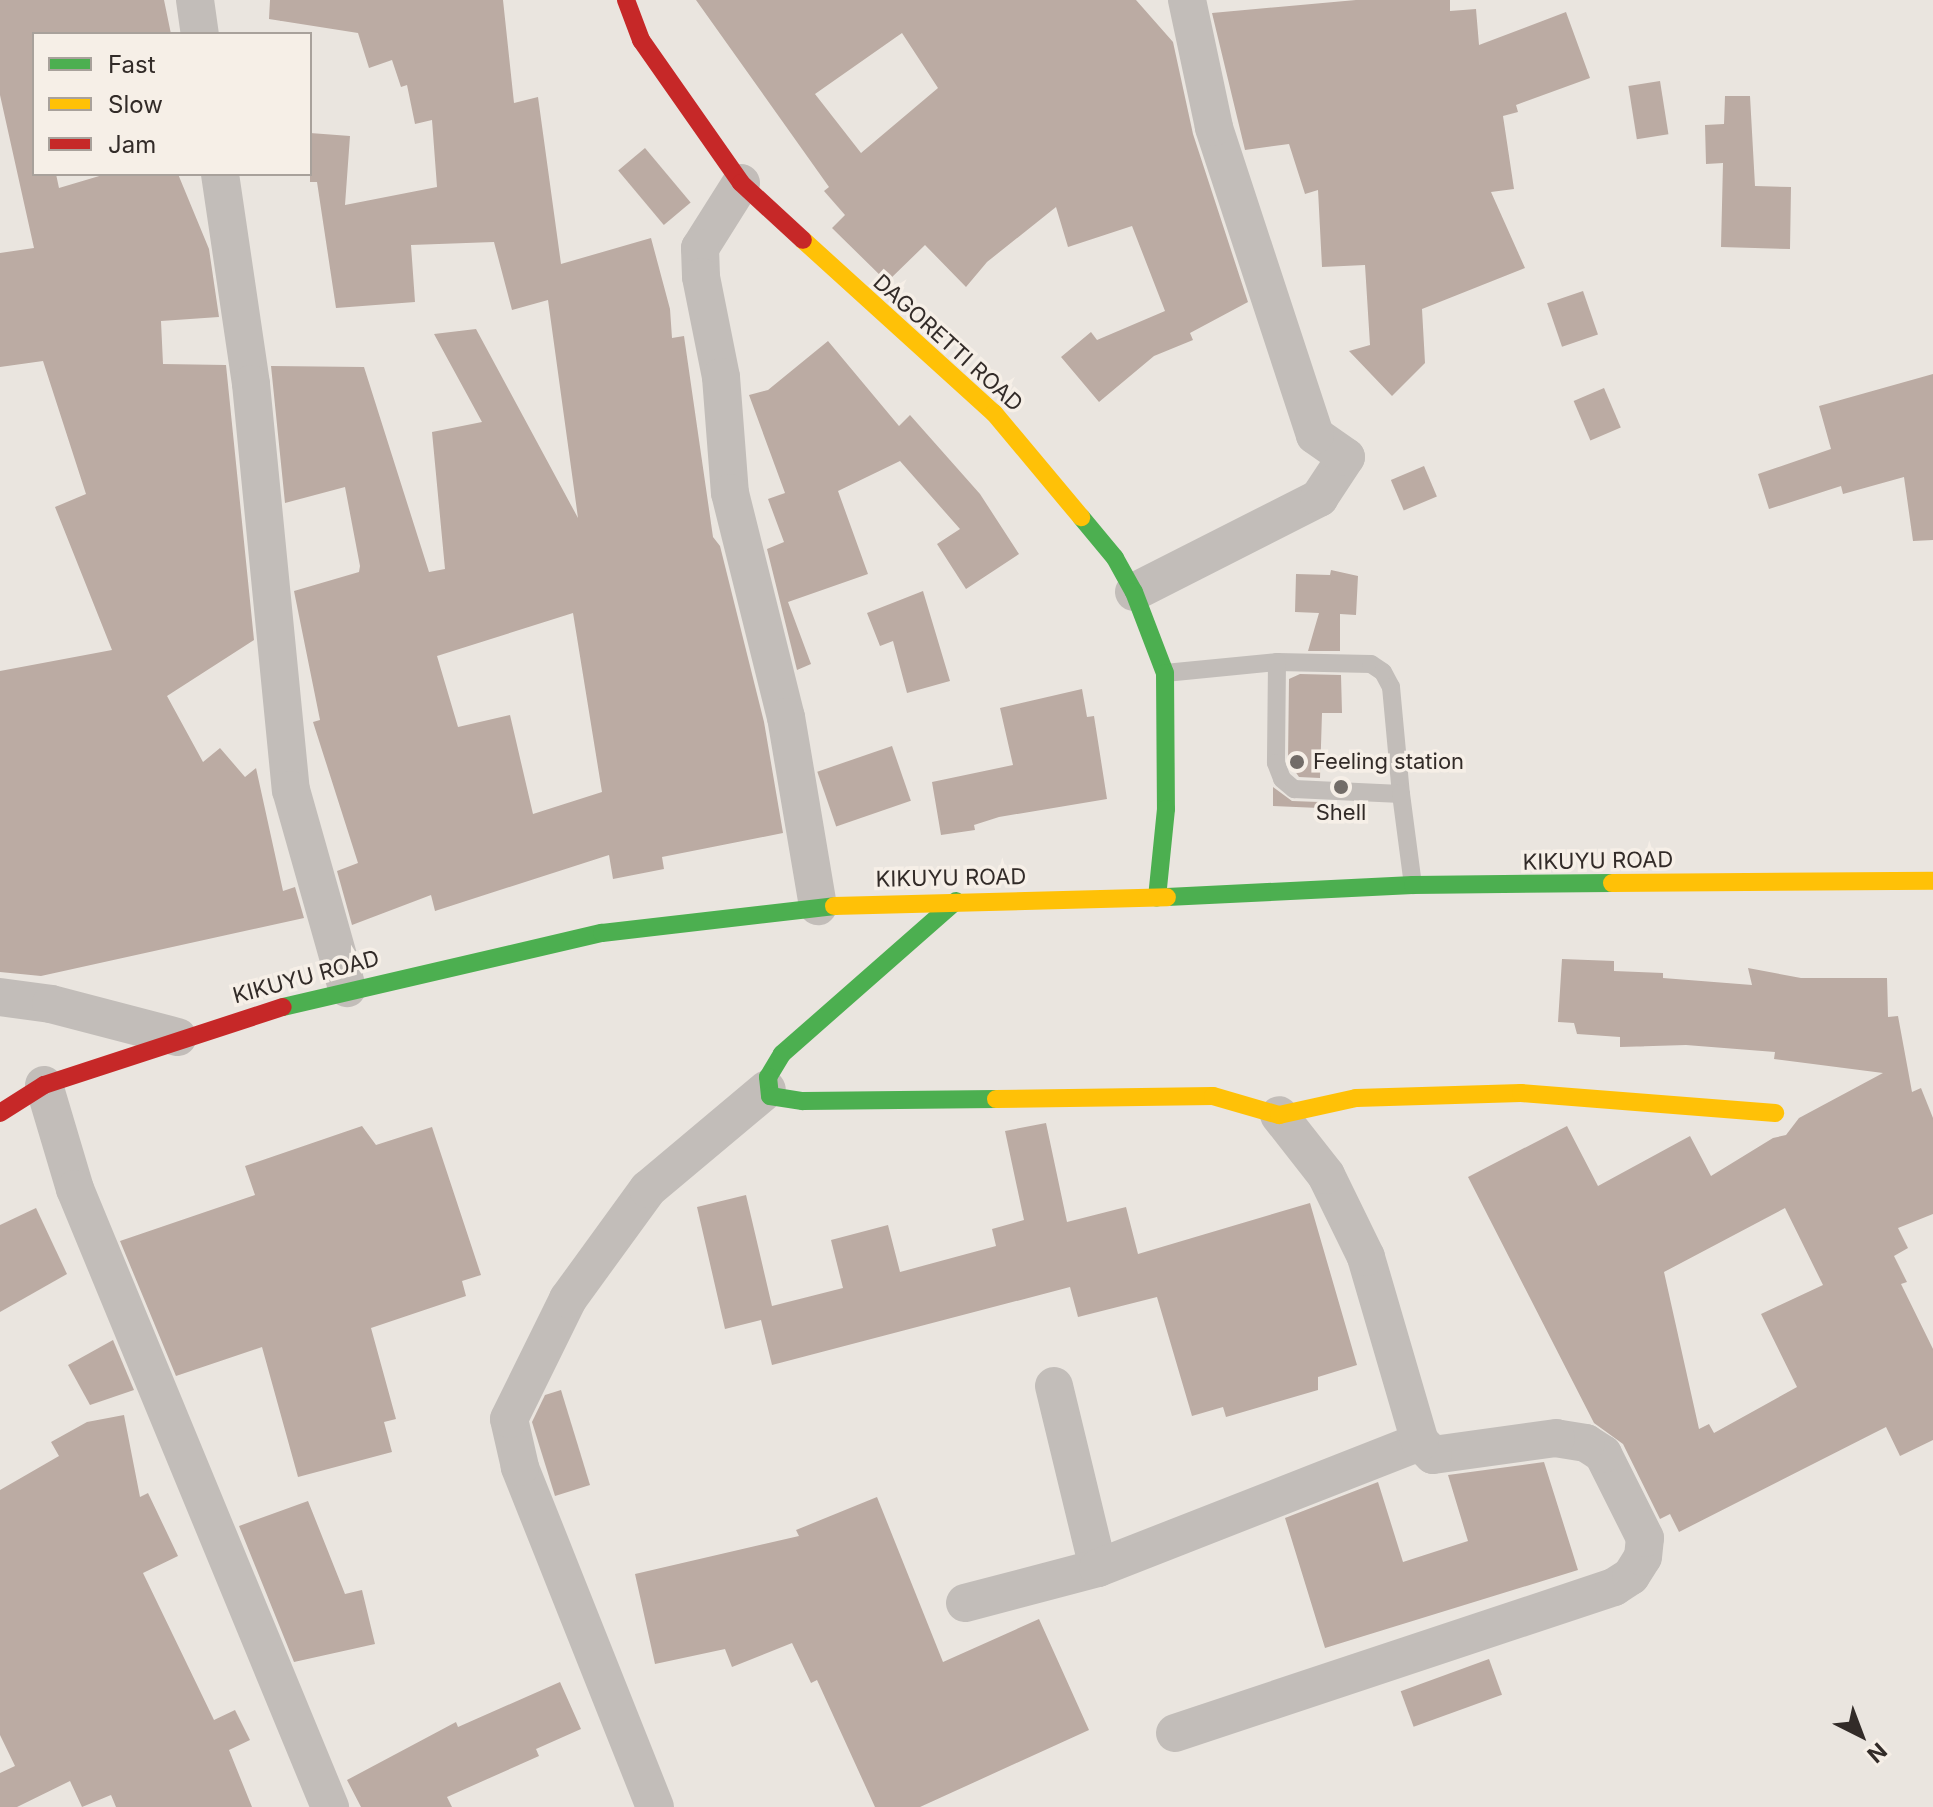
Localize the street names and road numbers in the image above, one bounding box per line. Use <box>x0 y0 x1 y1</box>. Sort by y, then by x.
street label: DAGORETTI ROAD <box>868 269 1028 417</box>
street label: KIKUYU ROAD <box>1522 846 1674 876</box>
street label: KIKUYU ROAD <box>875 863 1027 893</box>
street label: KIKUYU ROAD <box>230 945 382 1009</box>

